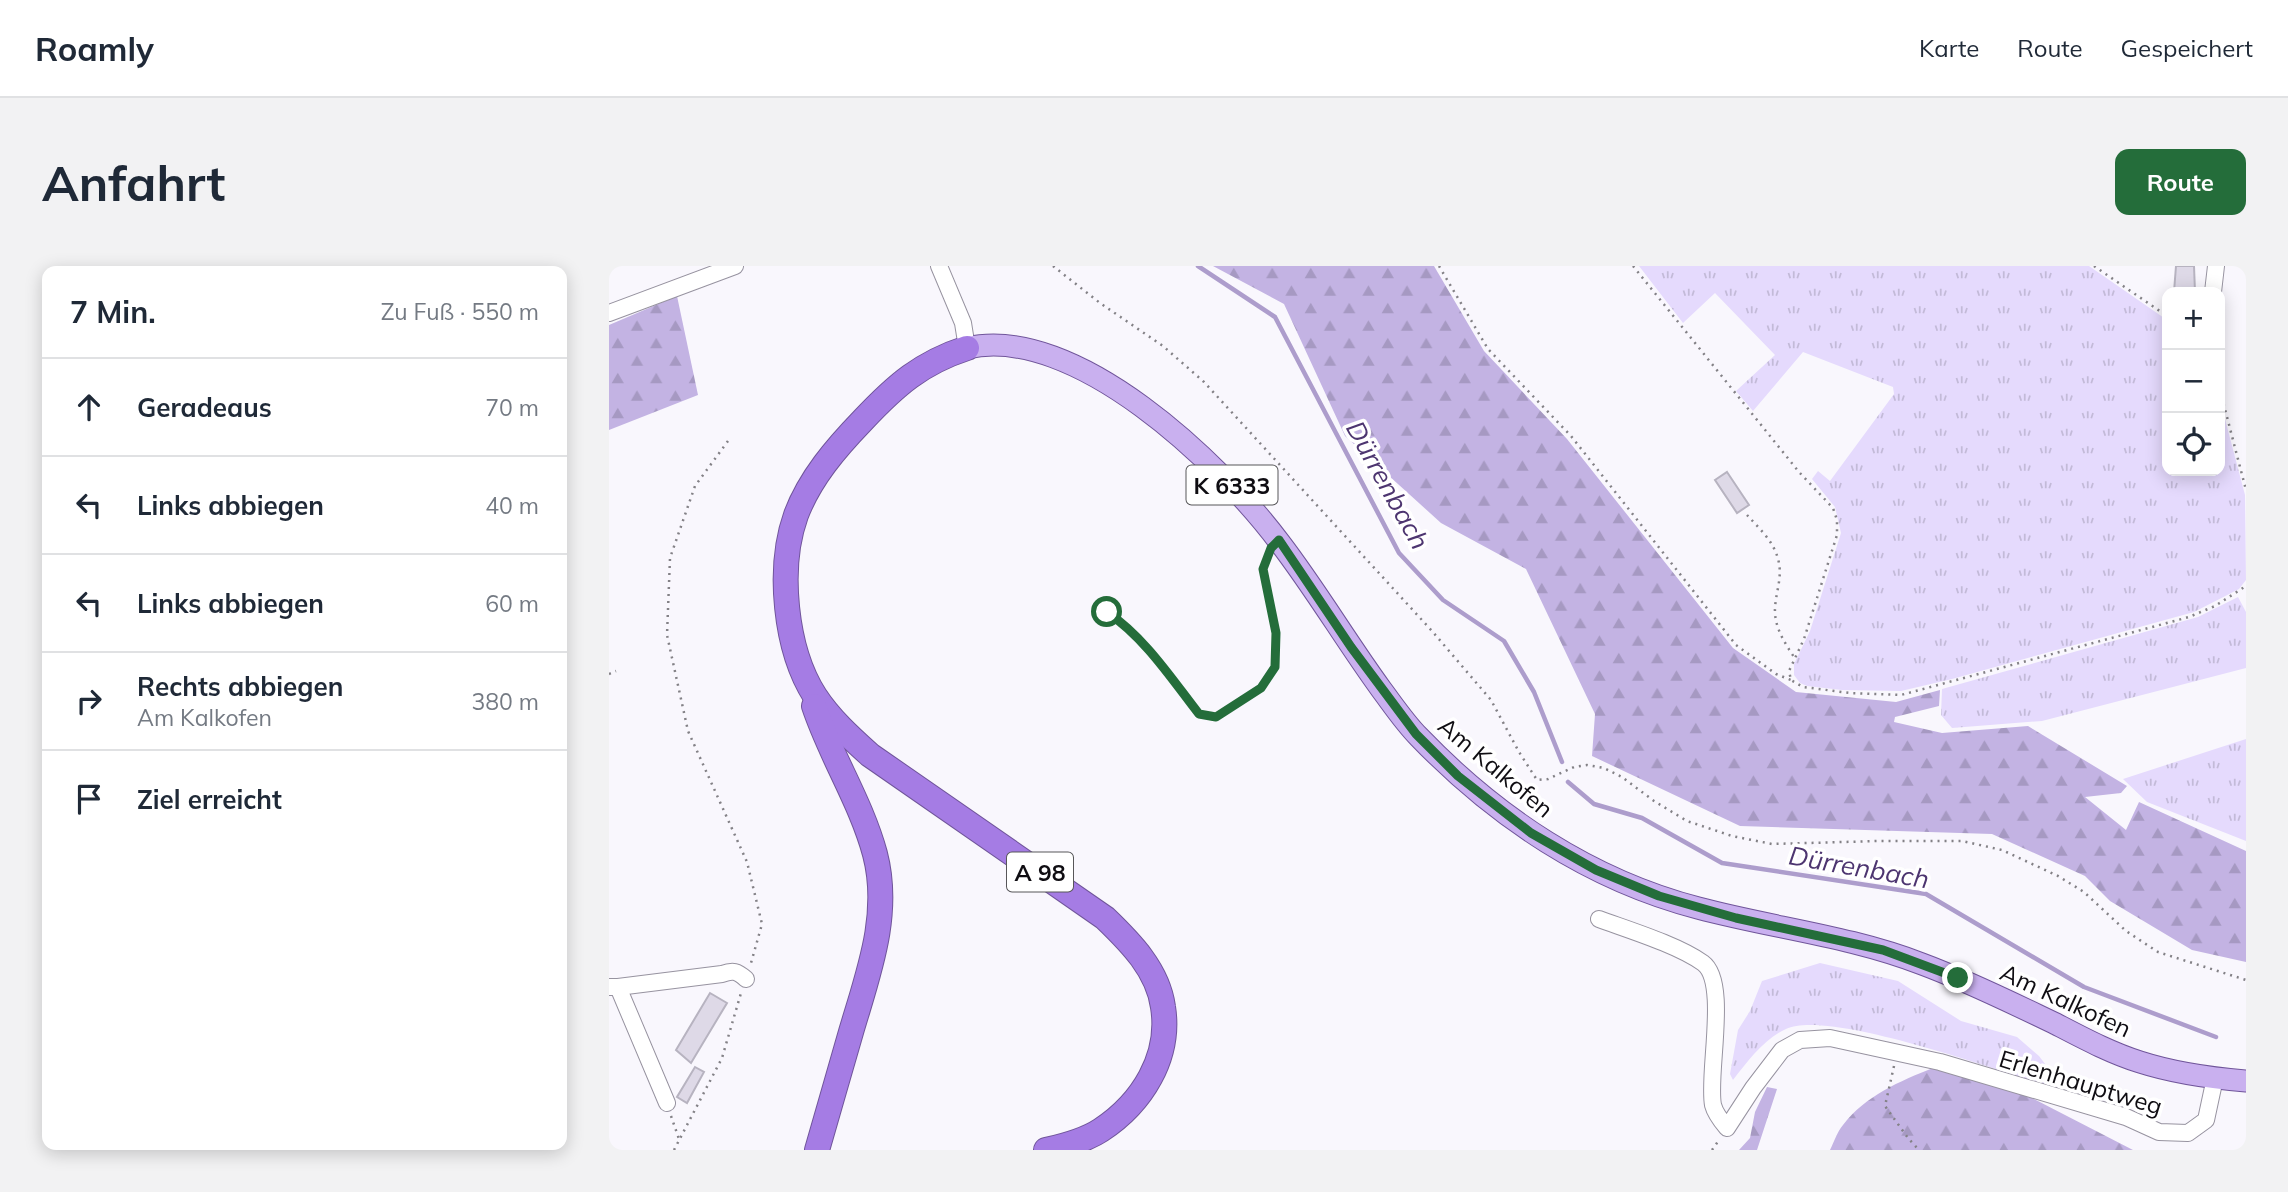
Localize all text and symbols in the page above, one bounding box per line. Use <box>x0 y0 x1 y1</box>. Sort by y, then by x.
text: Roamly <box>35 28 154 69</box>
text: Karte <box>1919 33 1979 63</box>
text: Route <box>2017 33 2083 63</box>
text: Gespeichert <box>2121 33 2253 63</box>
button: Route <box>2115 149 2246 215</box>
text: Anfahrt <box>42 152 225 213</box>
map controls <box>2162 287 2225 476</box>
button: + <box>2162 287 2225 350</box>
text: 7 Min. <box>70 293 156 331</box>
text: Zu Fuß · 550 m <box>381 297 539 326</box>
button: − <box>2162 350 2225 413</box>
icon: ahead <box>70 388 108 426</box>
text: Geradeaus <box>137 391 272 424</box>
text: 70 m <box>485 393 539 422</box>
button: locate <box>2162 413 2225 476</box>
water label: Dürrenbach <box>1339 415 1437 555</box>
road number: K 6333 <box>1187 466 1277 504</box>
icon: left <box>70 486 108 524</box>
text: Links abbiegen <box>137 489 324 522</box>
text: 40 m <box>485 491 539 520</box>
icon: left <box>70 584 108 622</box>
text: Links abbiegen <box>137 587 324 620</box>
text: 60 m <box>485 589 539 618</box>
route start <box>1091 596 1122 627</box>
text: Rechts abbiegen <box>137 670 343 703</box>
icon: right <box>70 682 108 720</box>
text: 380 m <box>471 687 539 716</box>
text: Am Kalkofen <box>137 703 272 732</box>
street label: Am Kalkofen <box>1432 710 1560 824</box>
icon: arrive <box>70 780 108 818</box>
text: Ziel erreicht <box>137 783 282 816</box>
water label: Dürrenbach <box>1786 838 1932 896</box>
road number: A 98 <box>1007 852 1073 892</box>
street label: Am Kalkofen <box>1996 957 2136 1043</box>
route end <box>1942 962 1973 993</box>
street label: Erlenhauptweg <box>1996 1043 2166 1121</box>

